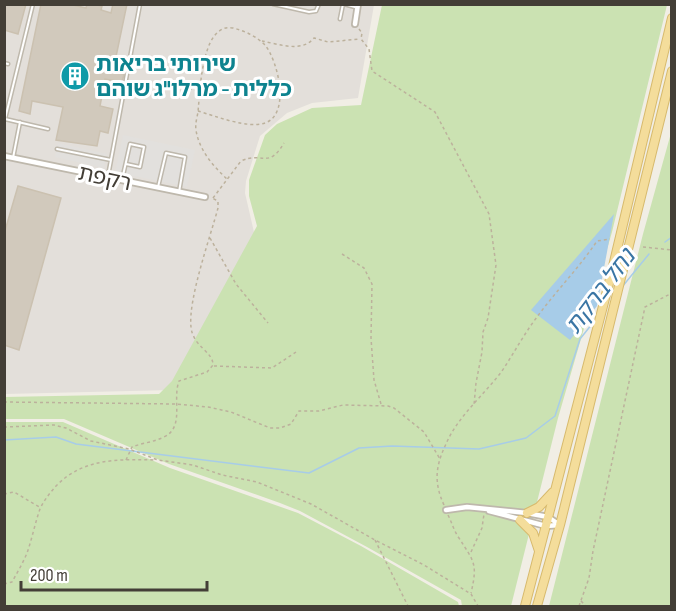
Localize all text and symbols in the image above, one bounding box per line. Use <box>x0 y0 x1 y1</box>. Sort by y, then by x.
place label: שירותי בריאות כללית - מרלו"ג שוהם <box>96 51 292 103</box>
building icon: שירותי בריאות כללית - מרלו"ג שוהם <box>59 60 91 92</box>
street label: רקפת <box>76 160 134 197</box>
water label: נחל ברקת <box>559 242 643 339</box>
scale bar <box>21 554 207 592</box>
text: 200 m <box>30 565 68 586</box>

